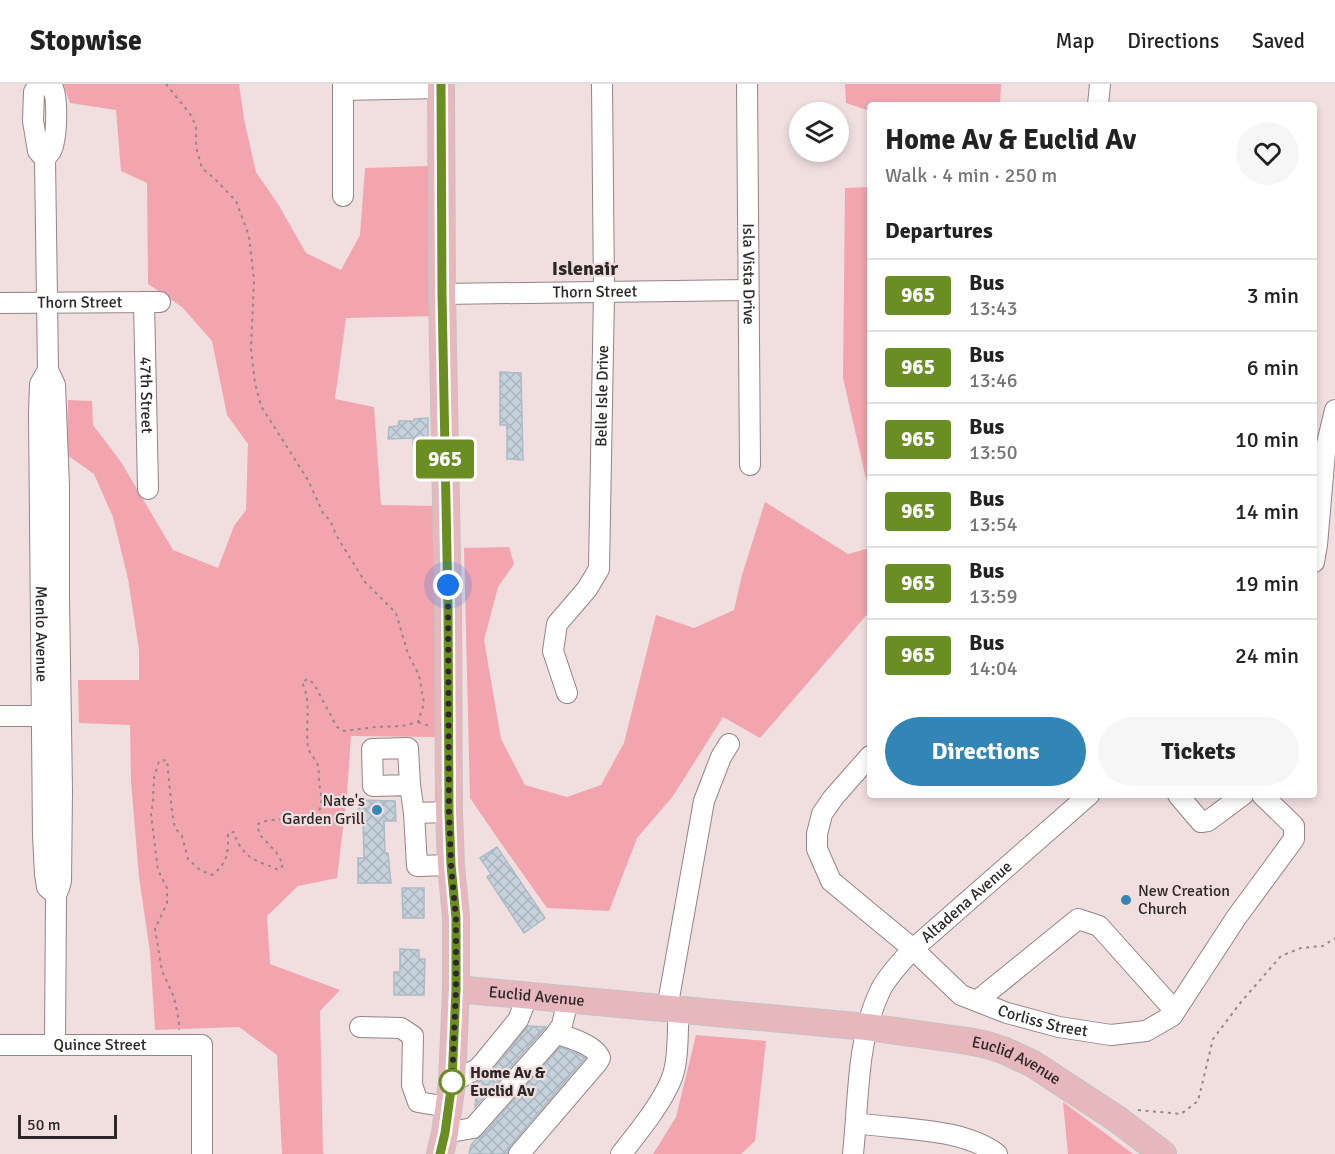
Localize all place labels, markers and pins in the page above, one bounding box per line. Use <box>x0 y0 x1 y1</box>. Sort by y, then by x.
place label: Nate's Garden Grill <box>282 791 365 829</box>
marker: Nate's Garden Grill <box>370 803 384 817</box>
place label: New Creation Church <box>1138 881 1230 919</box>
marker: New Creation Church <box>1119 893 1133 907</box>
place label: Home Av & Euclid Av <box>470 1063 546 1101</box>
marker: Home Av & Euclid Av <box>439 1069 465 1095</box>

